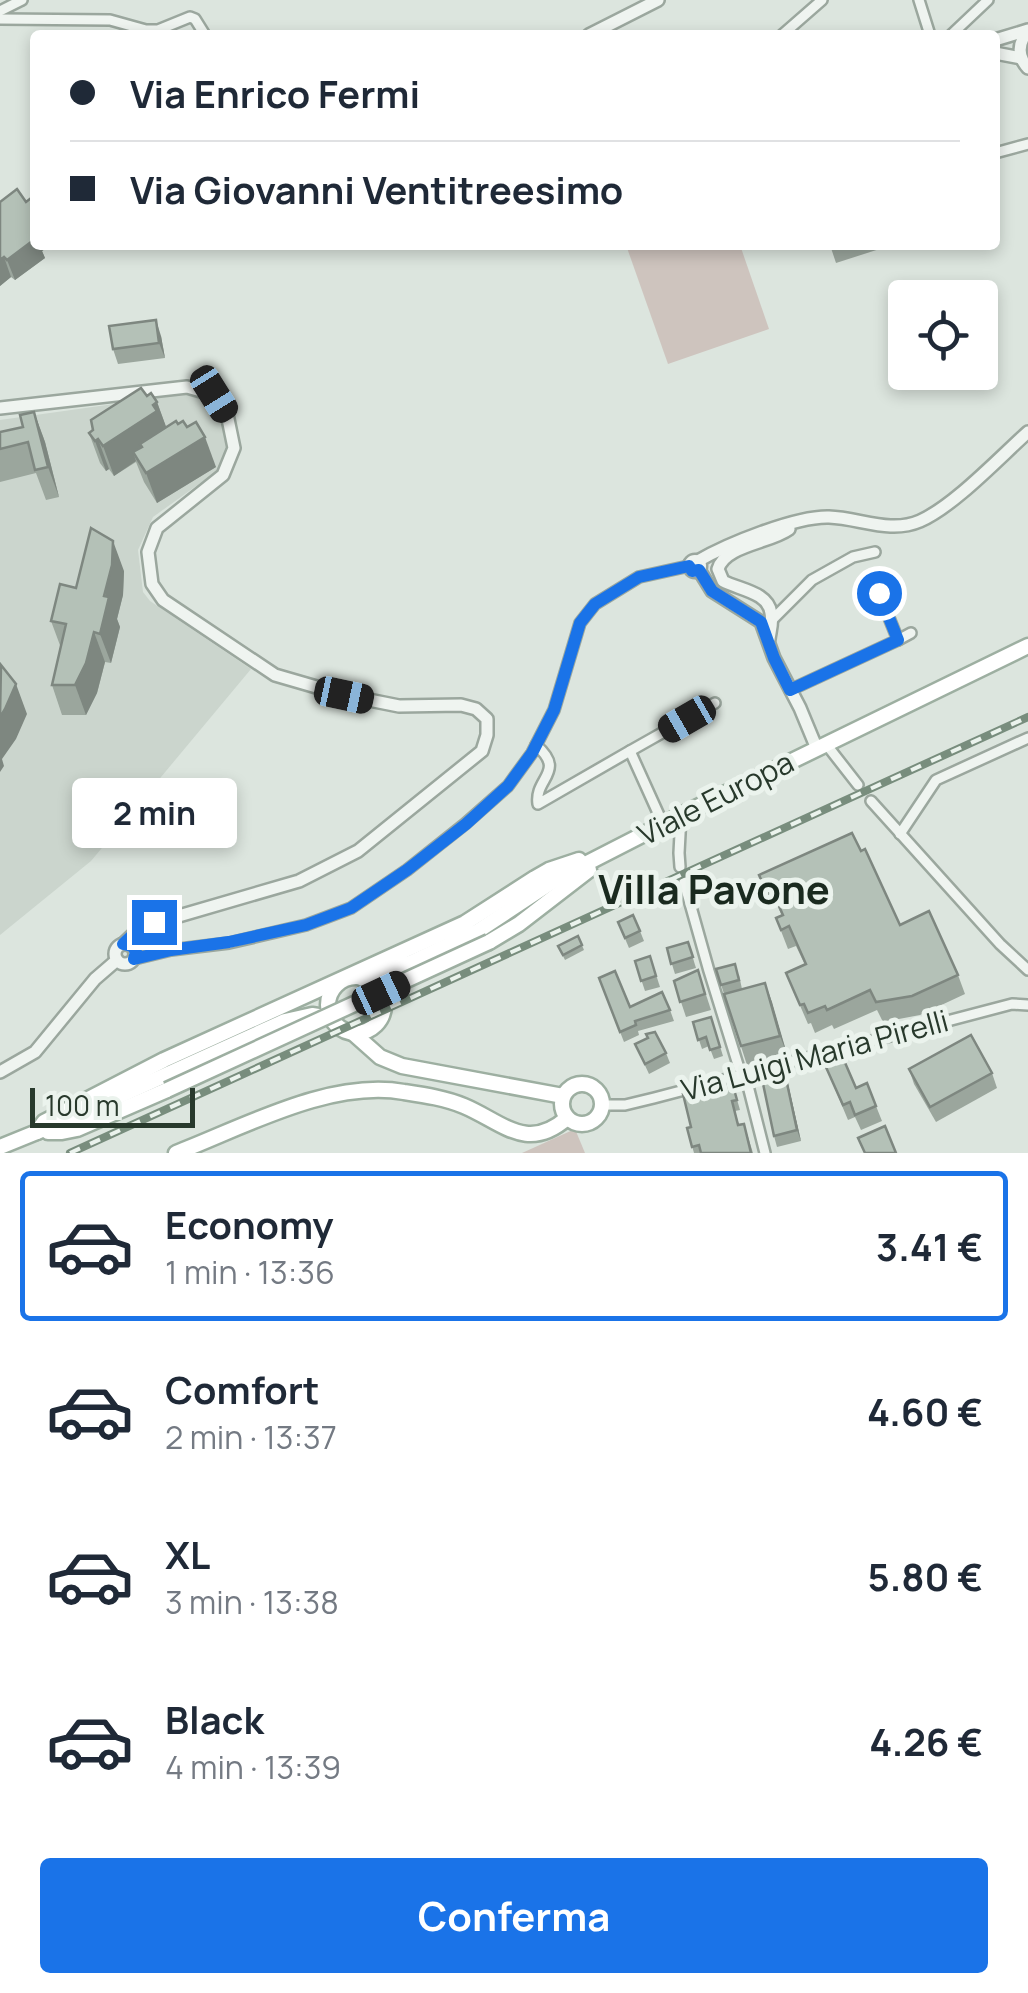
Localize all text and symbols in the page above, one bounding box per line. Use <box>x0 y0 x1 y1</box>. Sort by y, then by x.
text: Via Enrico Fermi <box>130 67 420 119</box>
text: Via Giovanni Ventitreesimo <box>130 163 623 215</box>
map controls <box>888 280 998 390</box>
button: locate <box>888 280 998 390</box>
car <box>185 361 243 427</box>
route start <box>857 571 902 616</box>
car <box>312 674 376 716</box>
car <box>654 691 720 747</box>
street label: Viale Europa <box>631 741 800 854</box>
callout: 2 min <box>72 777 236 847</box>
text: 2 min <box>113 791 196 835</box>
district label: Villa Pavone <box>598 861 830 916</box>
route end <box>132 900 177 945</box>
car <box>347 967 415 1019</box>
street label: Via Luigi Maria Pirelli <box>677 999 953 1110</box>
scale bar <box>30 1083 195 1128</box>
text: 100 m <box>45 1086 119 1124</box>
text: Economy <box>165 1198 334 1250</box>
icon: car <box>45 1201 135 1291</box>
text: 3.41 € <box>876 1220 983 1272</box>
text: 1 min · 13:36 <box>165 1250 335 1294</box>
text: Comfort <box>165 1363 319 1415</box>
icon: car <box>45 1366 135 1456</box>
text: 4.60 € <box>867 1385 983 1437</box>
text: 2 min · 13:37 <box>165 1415 337 1459</box>
text: XL <box>165 1528 210 1580</box>
icon: car <box>45 1531 135 1621</box>
text: 5.80 € <box>867 1550 983 1602</box>
text: 3 min · 13:38 <box>165 1580 339 1624</box>
text: Black <box>165 1693 264 1745</box>
icon: car <box>45 1696 135 1786</box>
text: 4.26 € <box>869 1715 983 1767</box>
text: 4 min · 13:39 <box>165 1745 341 1789</box>
button: Conferma <box>40 1858 988 1973</box>

